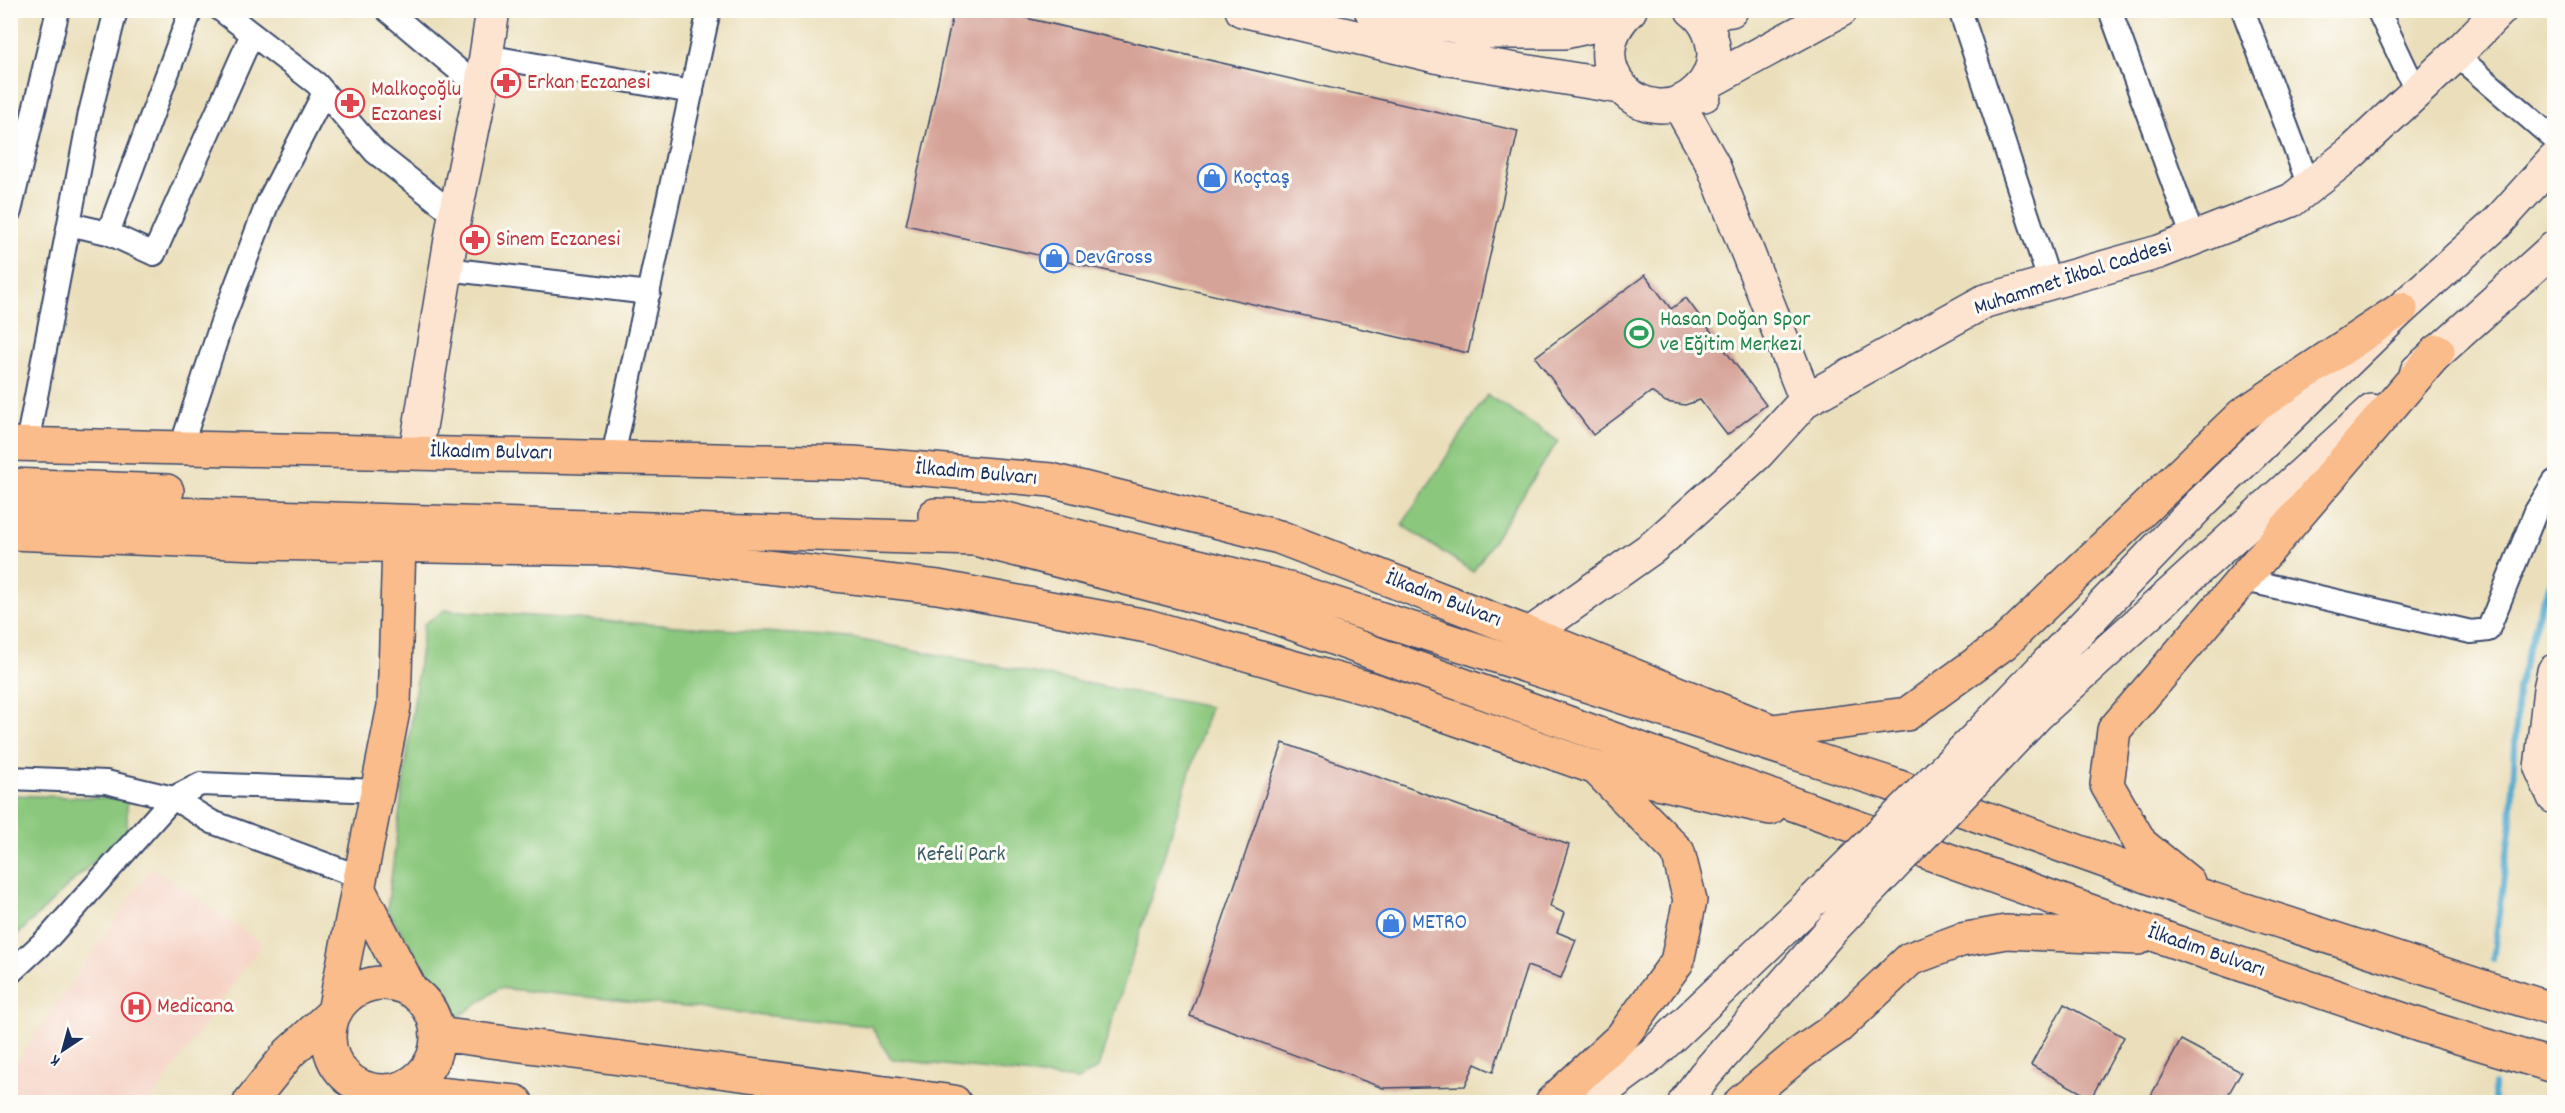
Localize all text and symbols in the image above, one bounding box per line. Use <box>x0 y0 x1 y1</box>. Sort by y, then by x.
pharmacy icon: Erkan Eczanesi <box>490 67 522 99</box>
place label: Erkan Eczanesi <box>527 68 650 99</box>
place label: Malkoçoğlu Eczanesi <box>371 75 461 131</box>
pharmacy icon: Malkoçoğlu Eczanesi <box>334 87 366 119</box>
shop icon: Koçtaş <box>1196 162 1228 194</box>
place label: Koçtaş <box>1233 163 1290 194</box>
pharmacy icon: Sinem Eczanesi <box>459 224 491 256</box>
place label: Sinem Eczanesi <box>496 225 620 256</box>
street label: Muhammet İkbal Caddesi <box>1970 231 2176 325</box>
shop icon: DevGross <box>1038 242 1070 274</box>
place label: DevGross <box>1075 243 1153 274</box>
place label: Hasan Doğan Spor ve Eğitim Merkezi <box>1660 305 1811 361</box>
sports icon: Hasan Doğan Spor ve Eğitim Merkezi <box>1623 317 1655 349</box>
street label: İlkadım Bulvarı <box>430 436 552 470</box>
street label: İlkadım Bulvarı <box>914 453 1038 495</box>
street label: İlkadım Bulvarı <box>1380 564 1506 636</box>
park label: Kefeli Park <box>916 840 1006 871</box>
shop icon: METRO <box>1375 907 1407 939</box>
place label: METRO <box>1412 908 1467 939</box>
street label: İlkadım Bulvarı <box>2143 917 2269 987</box>
hospital icon: Medicana <box>120 991 152 1023</box>
place label: Medicana <box>157 992 234 1023</box>
north arrow <box>33 1020 93 1080</box>
text: K <box>45 1048 65 1072</box>

